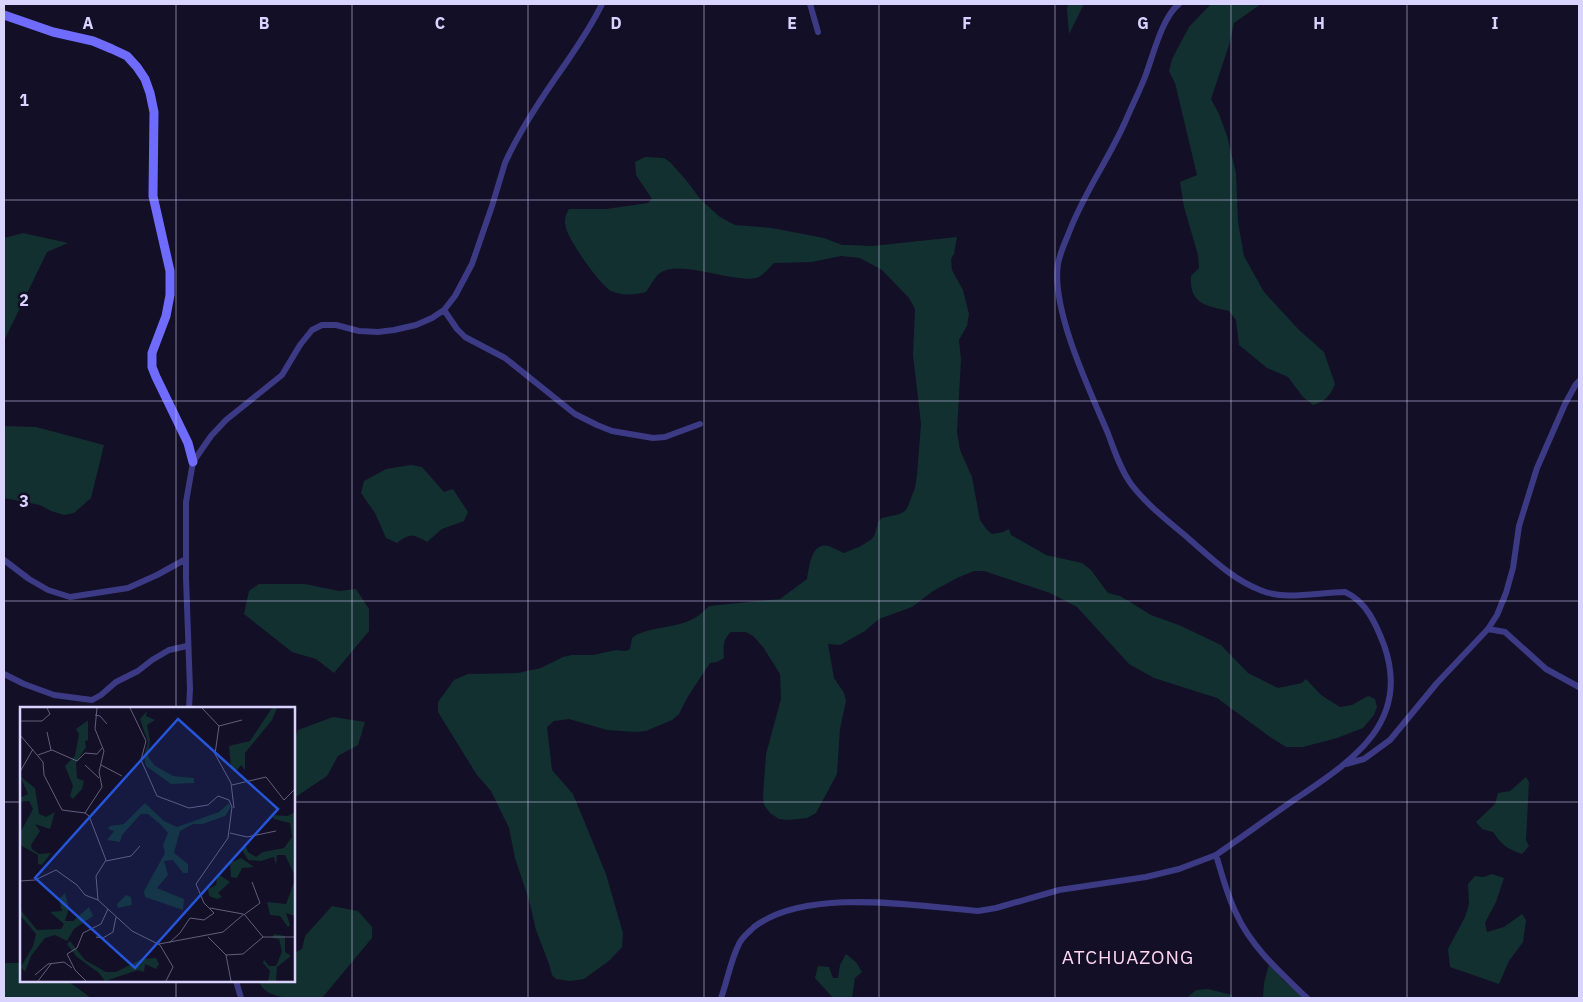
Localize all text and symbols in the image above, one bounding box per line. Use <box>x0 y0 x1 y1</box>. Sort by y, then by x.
text: A <box>83 13 94 33</box>
text: B <box>259 13 270 33</box>
text: C <box>435 13 445 33</box>
text: D <box>610 13 622 33</box>
text: E <box>787 13 797 33</box>
text: F <box>962 13 972 33</box>
text: G <box>1137 13 1149 33</box>
text: H <box>1313 13 1325 33</box>
text: I <box>1492 13 1499 33</box>
text: 1 <box>19 90 29 110</box>
text: 2 <box>19 290 29 310</box>
text: 3 <box>19 491 29 511</box>
inset map <box>20 707 295 982</box>
district label: ATCHUAZONG <box>1062 945 1194 969</box>

